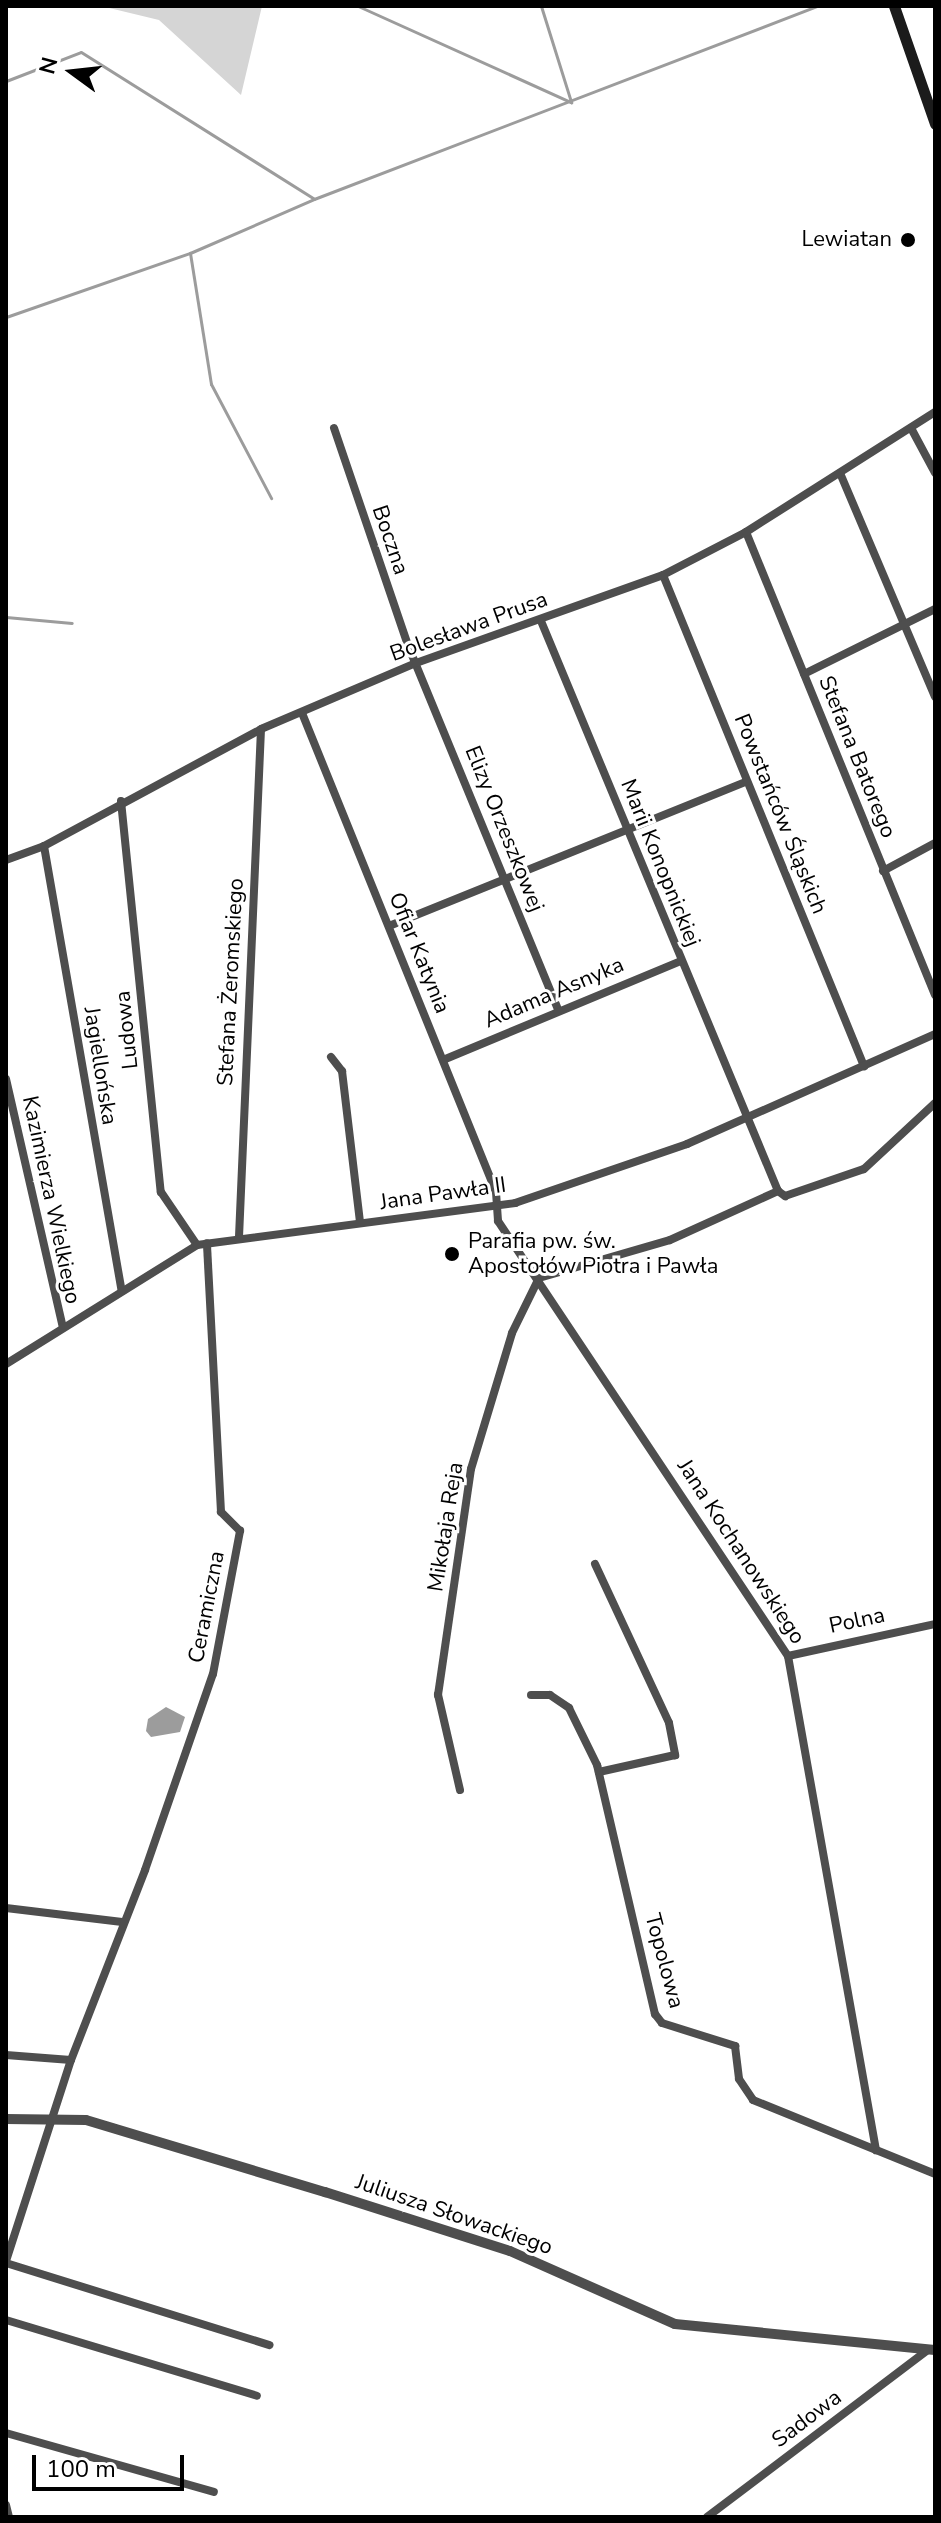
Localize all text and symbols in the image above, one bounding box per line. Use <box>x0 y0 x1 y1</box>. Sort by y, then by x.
north arrow <box>32 32 112 112</box>
text: N <box>32 54 65 78</box>
place label: Lewiatan <box>801 227 892 253</box>
marker: Lewiatan <box>899 231 917 249</box>
street label: Boczna <box>366 502 414 578</box>
street label: Bolesława Prusa <box>387 586 551 668</box>
street label: Stefana Batorego <box>812 672 902 842</box>
street label: Powstańców Śląskich <box>728 710 832 918</box>
street label: Elizy Orzeszkowej <box>459 742 549 916</box>
street label: Marii Konopnickiej <box>614 775 706 951</box>
street label: Stefana Żeromskiego <box>212 877 250 1087</box>
street label: Ofiar Katynia <box>383 889 455 1017</box>
street label: Adama Asnyka <box>480 952 628 1034</box>
street label: Ludowa <box>110 989 144 1071</box>
street label: Jagiellońska <box>78 1005 122 1127</box>
street label: Kazimierza Wielkiego <box>16 1094 86 1306</box>
street label: Jana Pawła II <box>378 1172 508 1216</box>
place label: Parafia pw. św. Apostołów Piotra i Pawła <box>468 1228 718 1280</box>
marker: Parafia pw. św. Apostołów Piotra i Pawła <box>443 1245 461 1263</box>
street label: Jana Kochanowskiego <box>671 1455 811 1649</box>
street label: Mikołaja Reja <box>423 1460 469 1594</box>
street label: Ceramiczna <box>183 1549 231 1665</box>
street label: Polna <box>827 1602 887 1640</box>
street label: Topolowa <box>639 1911 689 2011</box>
street label: Juliusza Słowackiego <box>352 2169 556 2261</box>
street label: Sadowa <box>767 2384 847 2454</box>
scale bar <box>36 2439 188 2489</box>
text: 100 m <box>46 2453 116 2485</box>

